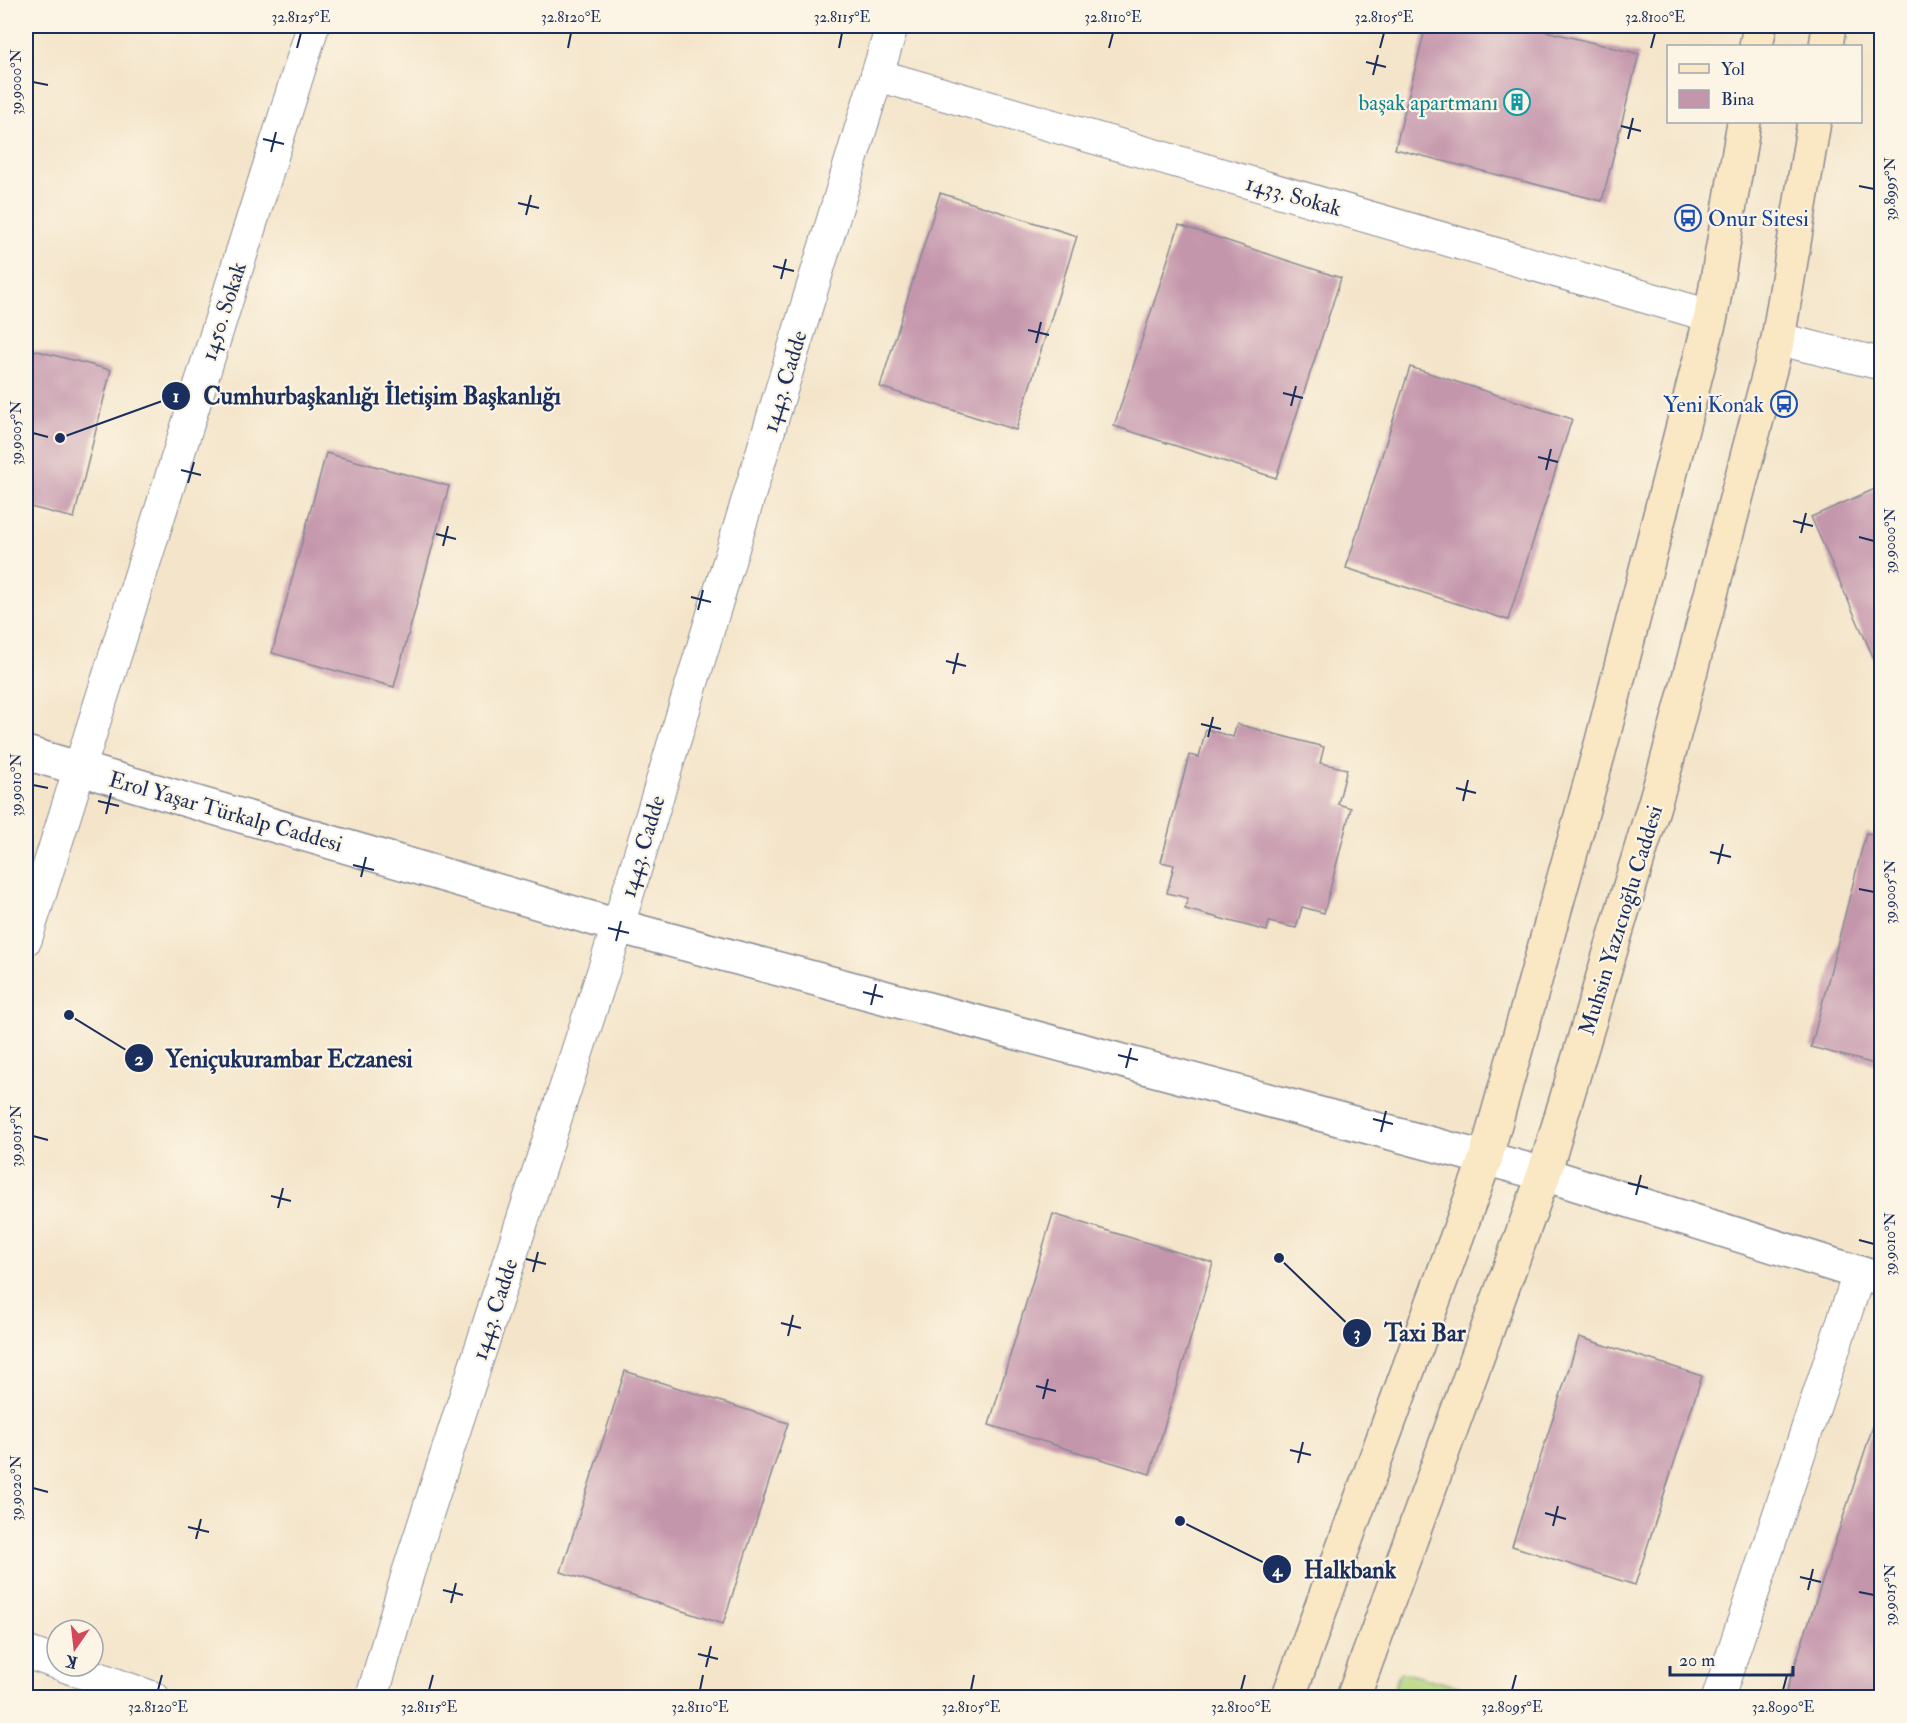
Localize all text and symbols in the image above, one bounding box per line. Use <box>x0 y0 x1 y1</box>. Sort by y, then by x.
text: 32.8125°E <box>272 8 331 27</box>
text: 32.8120°E <box>541 8 601 27</box>
text: 32.8115°E <box>814 8 871 27</box>
text: 32.8110°E <box>1084 8 1142 27</box>
text: 32.8105°E <box>1355 8 1414 27</box>
text: 32.8100°E <box>1625 8 1685 27</box>
legend <box>1667 45 1862 123</box>
text: 39.9000°N <box>7 49 26 115</box>
text: Yol <box>1721 58 1745 81</box>
building icon: başak apartmanı <box>1502 87 1532 117</box>
text: Bina <box>1721 88 1755 111</box>
place label: başak apartmanı <box>1359 89 1498 118</box>
text: 39.8995°N <box>1881 156 1900 221</box>
street label: 1433. Sokak <box>1243 169 1345 223</box>
bus stop icon: Onur Sitesi <box>1673 203 1703 233</box>
place label: Onur Sitesi <box>1708 205 1809 233</box>
street label: 1450. Sokak <box>195 258 253 364</box>
street label: 1443. Cadde <box>756 327 814 436</box>
callout: Cumhurbaşkanlığı İletişim Başkanlığı <box>161 375 572 417</box>
text: Cumhurbaşkanlığı İletişim Başkanlığı <box>203 380 561 412</box>
text: 1 <box>173 385 179 408</box>
bus stop icon: Yeni Konak <box>1769 389 1799 419</box>
place label: Yeni Konak <box>1663 391 1764 419</box>
text: 39.9005°N <box>7 400 26 465</box>
text: 39.9000°N <box>1881 508 1900 574</box>
text: 39.9010°N <box>7 753 26 817</box>
street label: Erol Yaşar Türkalp Caddesi <box>105 765 346 860</box>
street label: 1443. Cadde <box>614 792 672 901</box>
street label: Muhsin Yazıcıoğlu Caddesi <box>1573 802 1669 1039</box>
text: 39.9005°N <box>1881 859 1900 924</box>
callout: Yeniçukurambar Eczanesi <box>124 1037 425 1079</box>
text: Yeniçukurambar Eczanesi <box>164 1044 413 1075</box>
text: 2 <box>134 1048 144 1071</box>
text: 39.9015°N <box>7 1104 26 1167</box>
text: 39.9010°N <box>1881 1212 1900 1276</box>
street label: 1443. Cadde <box>465 1255 524 1363</box>
callout: Taxi Bar <box>1342 1312 1477 1354</box>
text: Taxi Bar <box>1383 1318 1467 1349</box>
text: 3 <box>1354 1322 1361 1345</box>
text: 39.9020°N <box>7 1455 26 1521</box>
callout: Halkbank <box>1262 1548 1408 1590</box>
text: Halkbank <box>1304 1555 1397 1586</box>
text: 4 <box>1271 1559 1283 1582</box>
text: 39.9015°N <box>1881 1563 1900 1626</box>
north arrow <box>45 1618 105 1678</box>
scale bar <box>1670 1639 1793 1677</box>
text: 20 m <box>1679 1649 1715 1672</box>
text: K <box>63 1650 79 1673</box>
text: 32.8120°E <box>128 1698 188 1717</box>
text: 32.8115°E <box>401 1698 458 1717</box>
text: 32.8110°E <box>671 1698 729 1717</box>
text: 32.8105°E <box>942 1698 1001 1717</box>
text: 32.8100°E <box>1211 1698 1271 1717</box>
text: 32.8095°E <box>1481 1698 1543 1717</box>
text: 32.8090°E <box>1752 1698 1814 1717</box>

